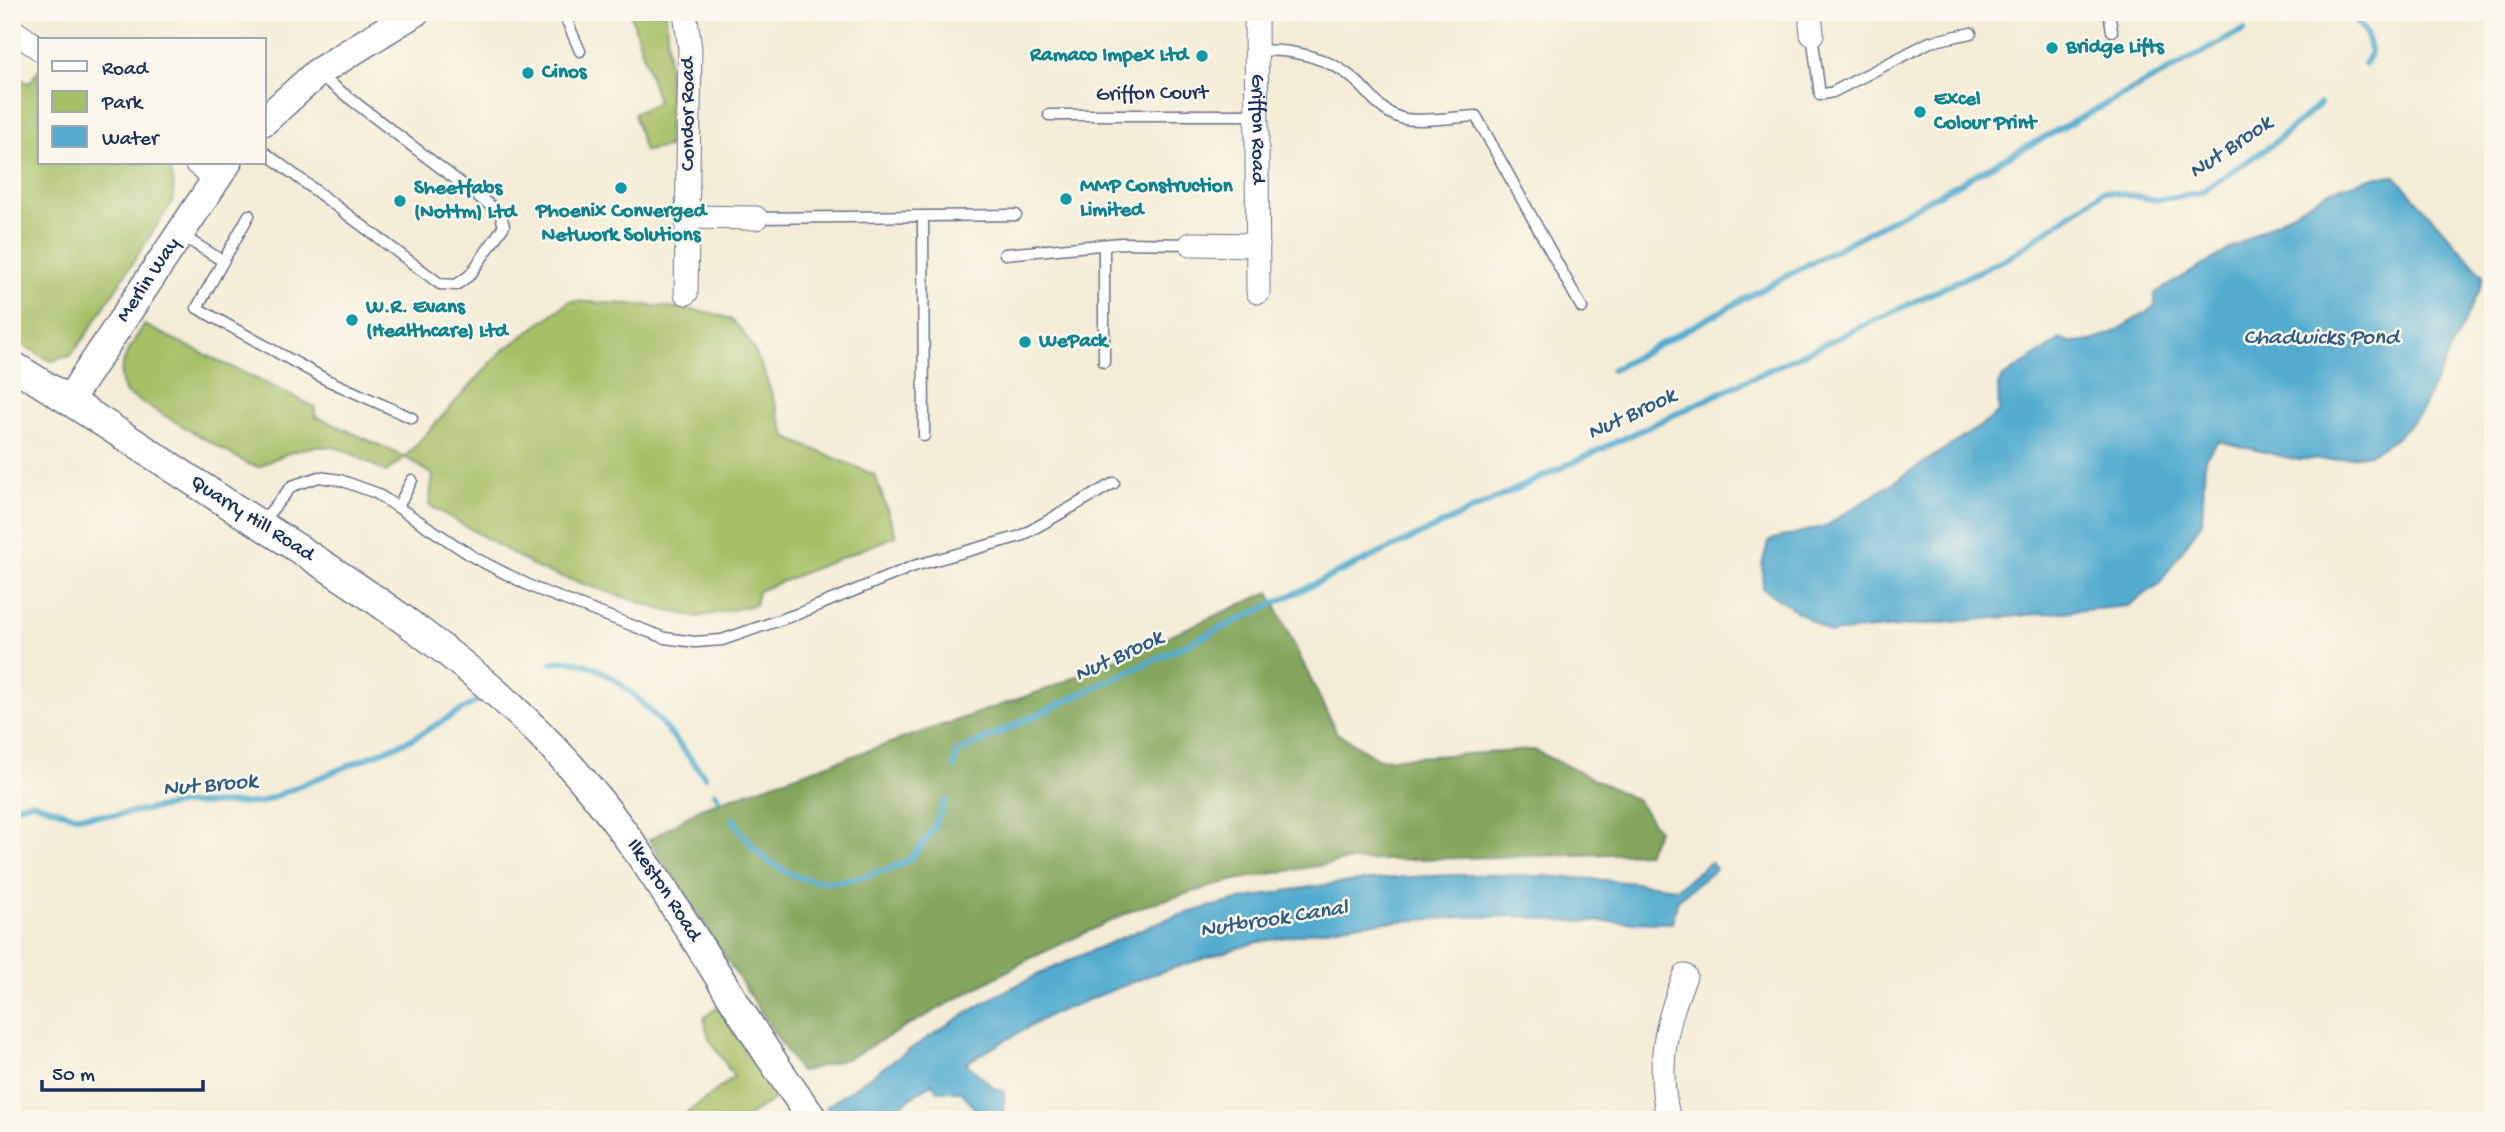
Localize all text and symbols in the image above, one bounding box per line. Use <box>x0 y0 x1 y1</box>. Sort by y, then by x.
place label: Bridge Lifts <box>2065 36 2165 61</box>
legend <box>38 38 266 164</box>
marker: Bridge Lifts <box>2044 40 2060 56</box>
place label: Ramaco Impex Ltd <box>1029 44 1191 69</box>
marker: Ramaco Impex Ltd <box>1194 48 1210 64</box>
street label: Condor Road <box>677 55 702 171</box>
text: Road <box>102 58 150 83</box>
place label: Cinos <box>541 61 588 86</box>
marker: Cinos <box>520 65 536 81</box>
street label: Griffon Road <box>1244 74 1270 186</box>
street label: Griffon Court <box>1096 81 1211 108</box>
place label: Excel Colour Print <box>1933 88 2039 137</box>
text: Park <box>101 92 145 117</box>
marker: Excel Colour Print <box>1912 104 1928 120</box>
water label: Nut Brook <box>2184 109 2280 186</box>
text: Water <box>102 128 160 153</box>
place label: MMP Construction Limited <box>1080 175 1234 224</box>
place label: Sheetfabs (Nottm) Ltd <box>414 177 519 226</box>
marker: Phoenix Converged Network Solutions <box>613 180 629 196</box>
marker: MMP Construction Limited <box>1058 191 1074 207</box>
marker: Sheetfabs (Nottm) Ltd <box>392 193 408 209</box>
place label: Phoenix Converged Network Solutions <box>535 200 709 249</box>
street label: Merlin Way <box>112 233 186 327</box>
place label: W.R. Evans (Healthcare) Ltd <box>365 296 510 345</box>
marker: W.R. Evans (Healthcare) Ltd <box>344 312 360 328</box>
water label: Chadwicks Pond <box>2244 325 2401 352</box>
place label: WePack <box>1038 330 1110 355</box>
marker: WePack <box>1017 334 1033 350</box>
water label: Nut Brook <box>1583 382 1683 447</box>
street label: Quarry Hill Road <box>185 470 320 569</box>
water label: Nut Brook <box>1070 624 1170 689</box>
water label: Nut Brook <box>162 768 261 804</box>
street label: Ilkeston Road <box>620 834 707 948</box>
water label: Nutbrook Canal <box>1198 895 1352 945</box>
scale bar <box>42 1048 203 1092</box>
text: 50 m <box>52 1064 95 1089</box>

